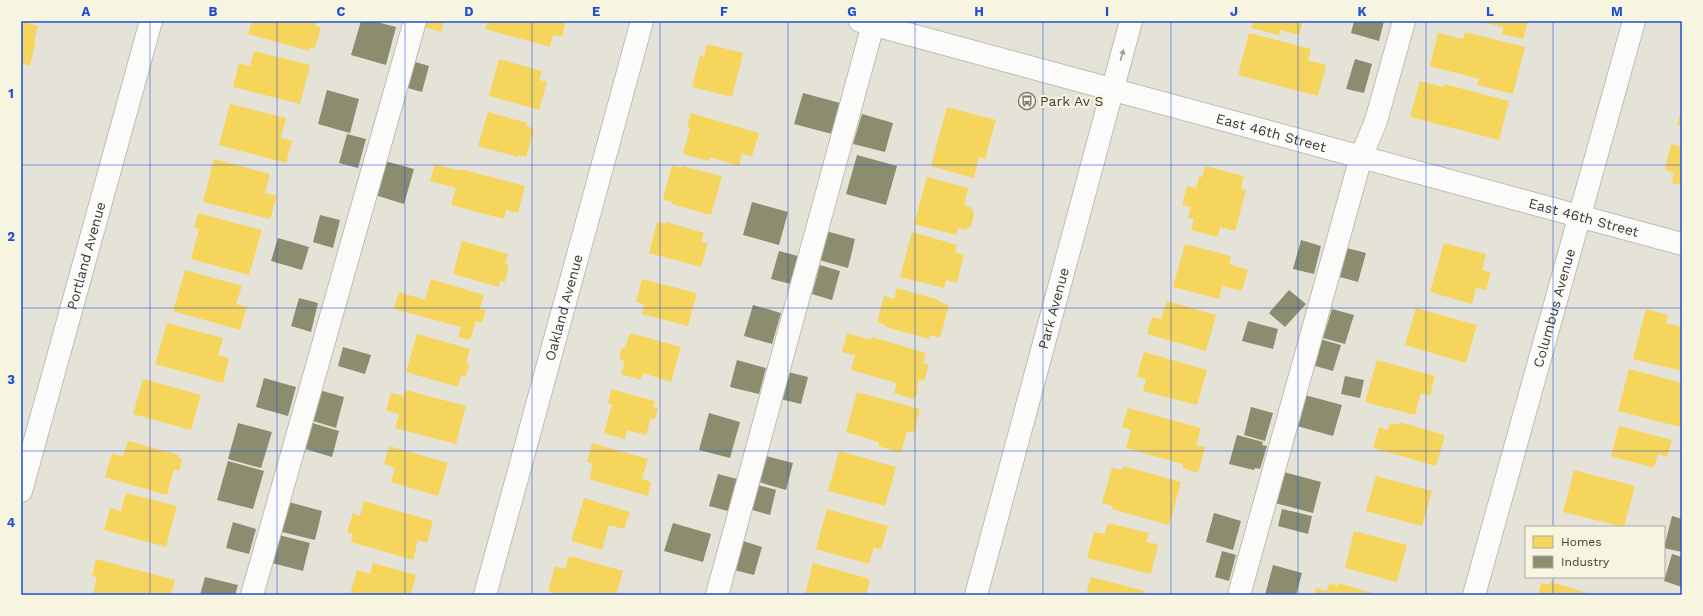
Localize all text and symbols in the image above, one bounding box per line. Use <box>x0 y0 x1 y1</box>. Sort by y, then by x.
text: A <box>82 4 91 19</box>
text: B <box>209 4 218 19</box>
text: C <box>337 4 346 19</box>
text: D <box>464 4 474 19</box>
text: E <box>592 4 600 19</box>
text: F <box>720 4 728 19</box>
text: G <box>847 4 857 19</box>
text: H <box>974 4 984 19</box>
text: I <box>1105 4 1109 19</box>
text: J <box>1230 4 1238 19</box>
text: K <box>1357 4 1367 19</box>
text: L <box>1486 4 1494 19</box>
text: M <box>1611 4 1623 19</box>
one-way arrow <box>1119 49 1125 61</box>
text: 1 <box>8 86 14 101</box>
bus stop icon: Park Av S <box>1017 91 1037 111</box>
place label: Park Av S <box>1040 93 1104 109</box>
street label: East 46th Street <box>1214 110 1328 155</box>
street label: East 46th Street <box>1527 195 1641 240</box>
street label: Portland Avenue <box>63 200 109 312</box>
text: 2 <box>7 229 15 244</box>
street label: Columbus Avenue <box>1530 247 1578 369</box>
street label: Oakland Avenue <box>541 252 586 363</box>
street label: Park Avenue <box>1035 266 1072 351</box>
text: 3 <box>7 372 15 387</box>
text: 4 <box>7 515 16 530</box>
legend <box>1525 526 1665 578</box>
text: Homes <box>1561 535 1602 549</box>
text: Industry <box>1561 555 1610 569</box>

